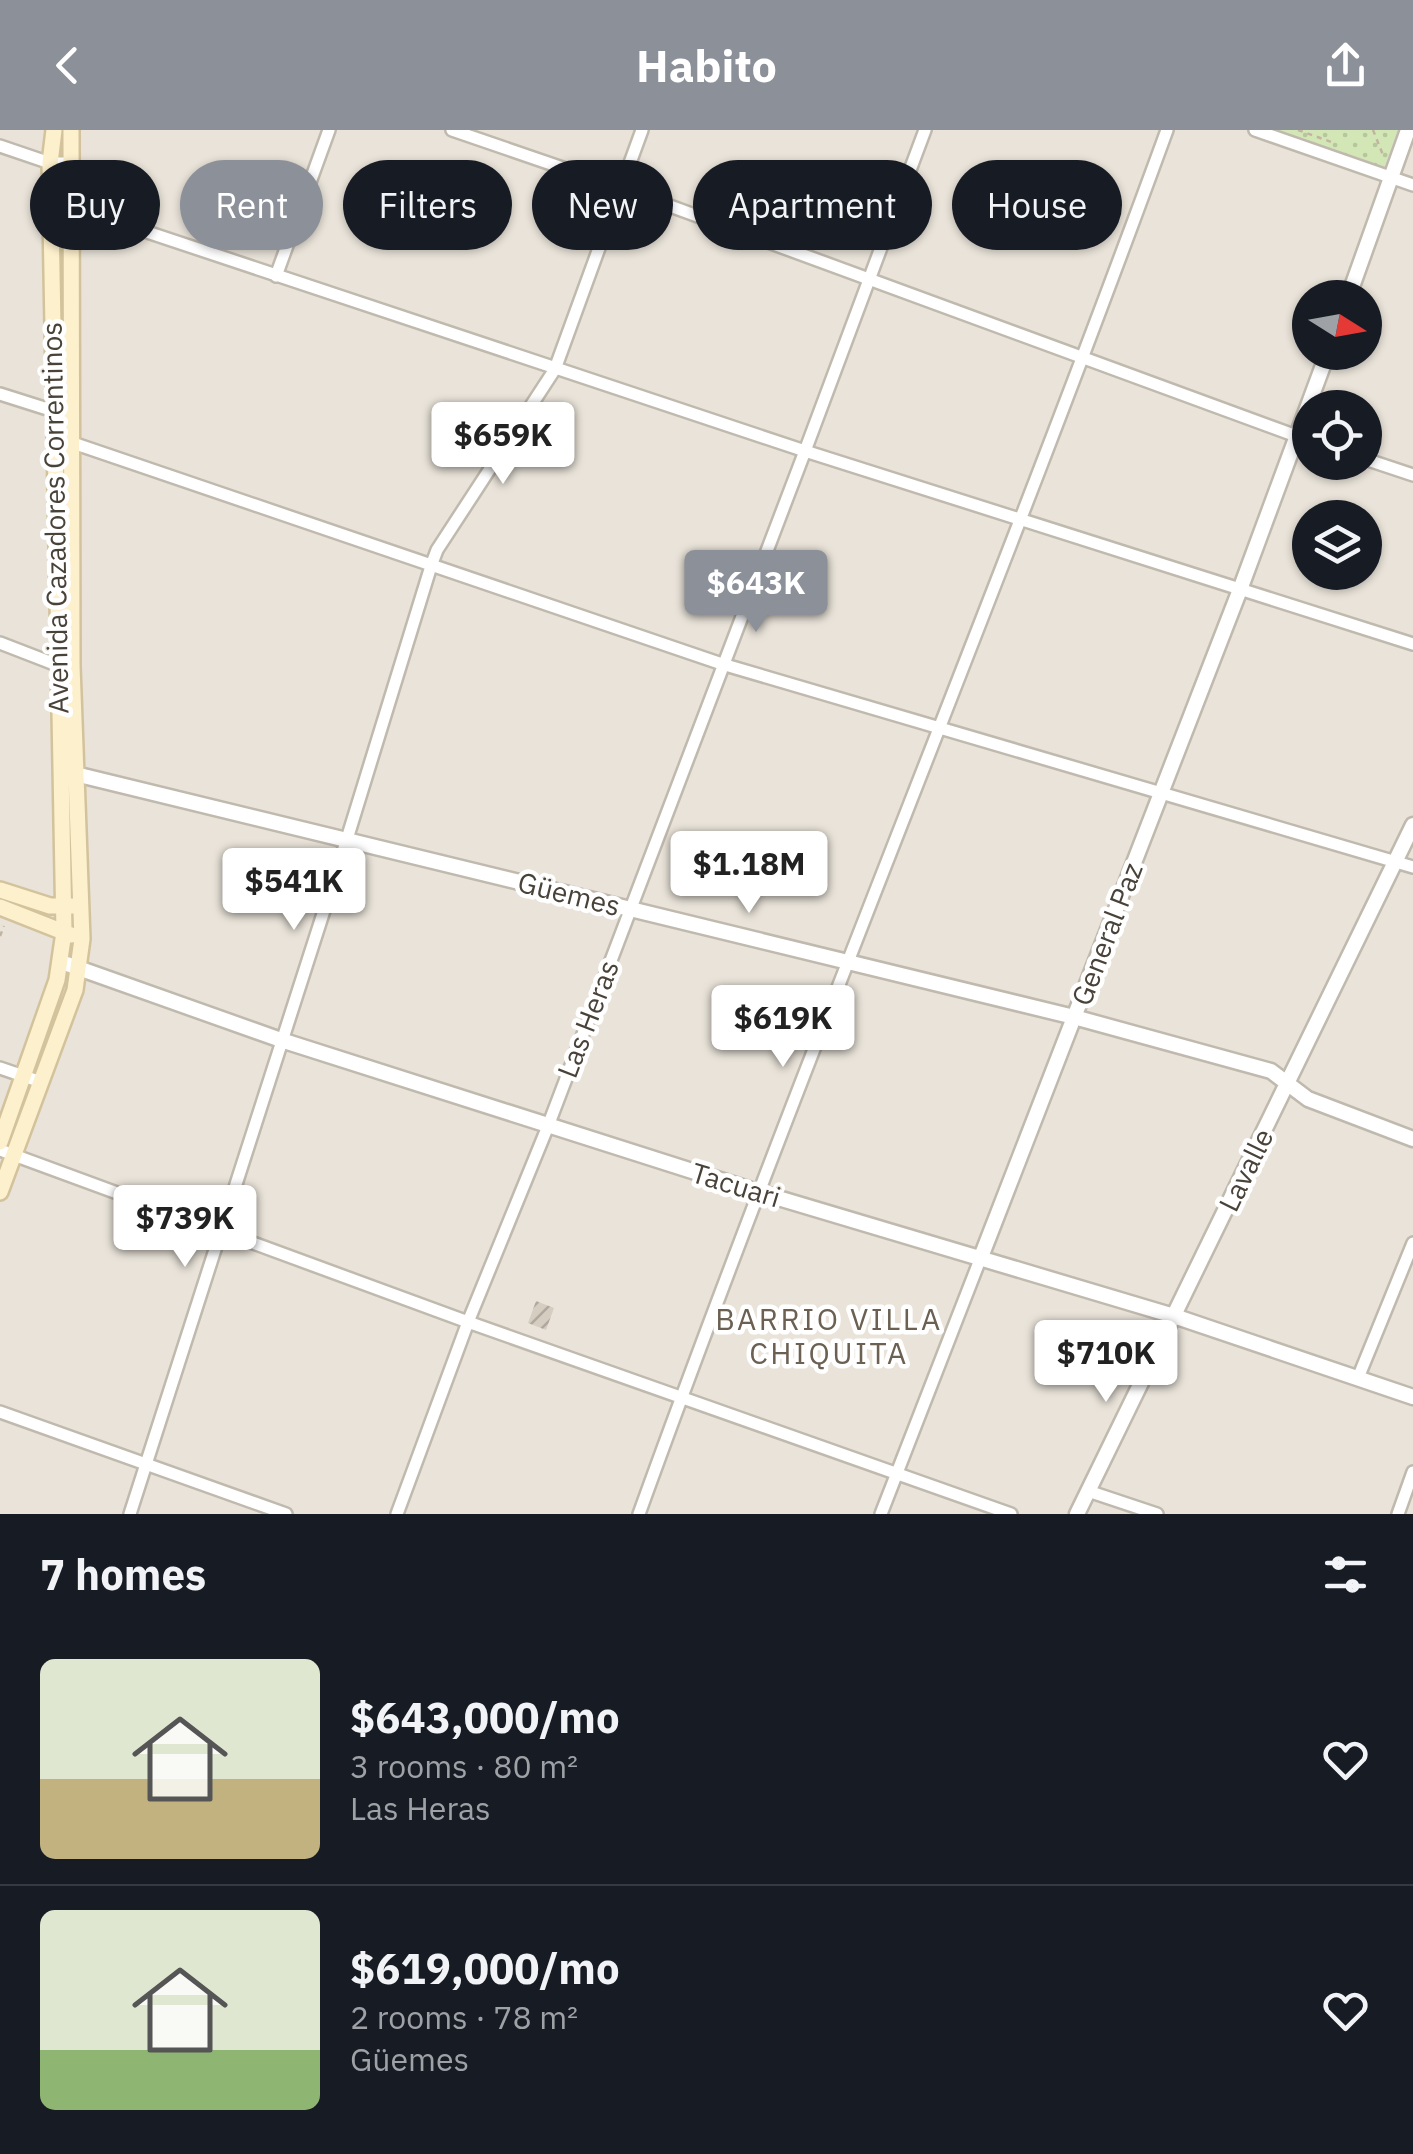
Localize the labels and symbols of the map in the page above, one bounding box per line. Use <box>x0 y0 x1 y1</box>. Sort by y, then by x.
north arrow <box>1292 280 1382 370</box>
street label: Avenida Cazadores Correntinos <box>33 322 76 714</box>
pin: $659K <box>433 402 573 487</box>
pin: $643K <box>686 550 826 635</box>
pin: $1.18M <box>668 831 830 916</box>
pin: $541K <box>224 848 364 933</box>
street label: General Paz <box>1062 857 1151 1011</box>
street label: Güemes <box>514 863 624 924</box>
street label: Las Heras <box>548 955 627 1083</box>
pin: $619K <box>713 985 853 1070</box>
street label: Lavalle <box>1210 1122 1281 1217</box>
street label: Tacuari <box>687 1153 785 1216</box>
pin: $739K <box>115 1185 255 1270</box>
district label: BARRIO VILLA CHIQUITA <box>715 1299 943 1372</box>
pin: $710K <box>1036 1320 1176 1405</box>

